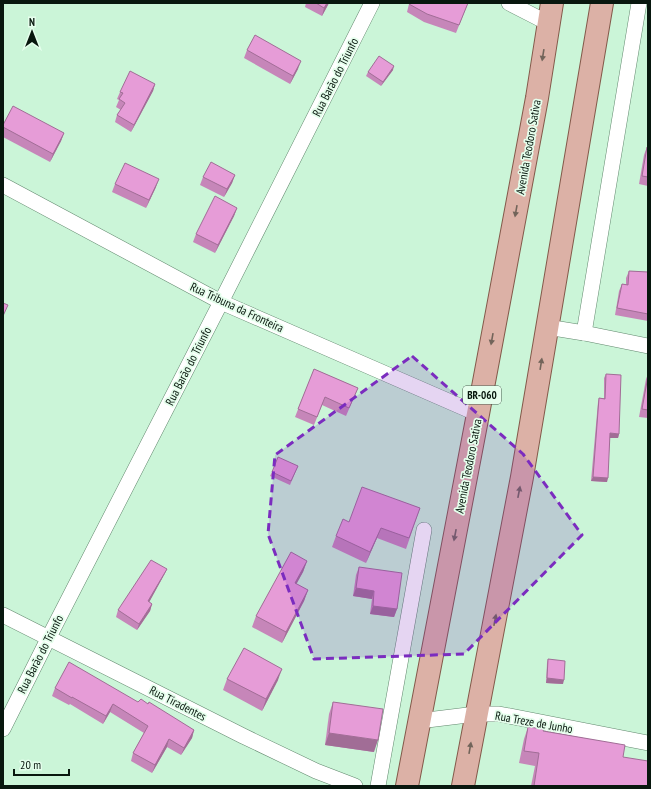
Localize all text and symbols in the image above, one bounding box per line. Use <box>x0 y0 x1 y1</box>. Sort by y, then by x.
north arrow <box>12 12 52 52</box>
text: N <box>29 15 35 29</box>
street label: Rua Barão do Triunfo <box>309 35 361 119</box>
one-way arrow <box>540 49 546 61</box>
street label: Avenida Teodoro Sativa <box>512 98 544 196</box>
one-way arrow <box>513 205 519 217</box>
street label: Rua Tribuna da Fronteira <box>188 279 286 335</box>
street label: Rua Barão do Triunfo <box>162 324 214 408</box>
one-way arrow <box>489 333 495 345</box>
one-way arrow <box>538 358 544 370</box>
road number: BR-060 <box>463 386 501 404</box>
street label: Avenida Teodoro Sativa <box>451 417 485 514</box>
one-way arrow <box>517 486 523 498</box>
one-way arrow <box>452 529 458 541</box>
street label: Rua Barão do Triunfo <box>14 612 66 696</box>
one-way arrow <box>492 614 498 626</box>
street label: Rua Tiradentes <box>147 682 209 724</box>
street label: Rua Treze de Junho <box>494 708 574 736</box>
one-way arrow <box>467 742 473 754</box>
scale bar <box>14 751 69 777</box>
text: 20 m <box>20 757 41 772</box>

